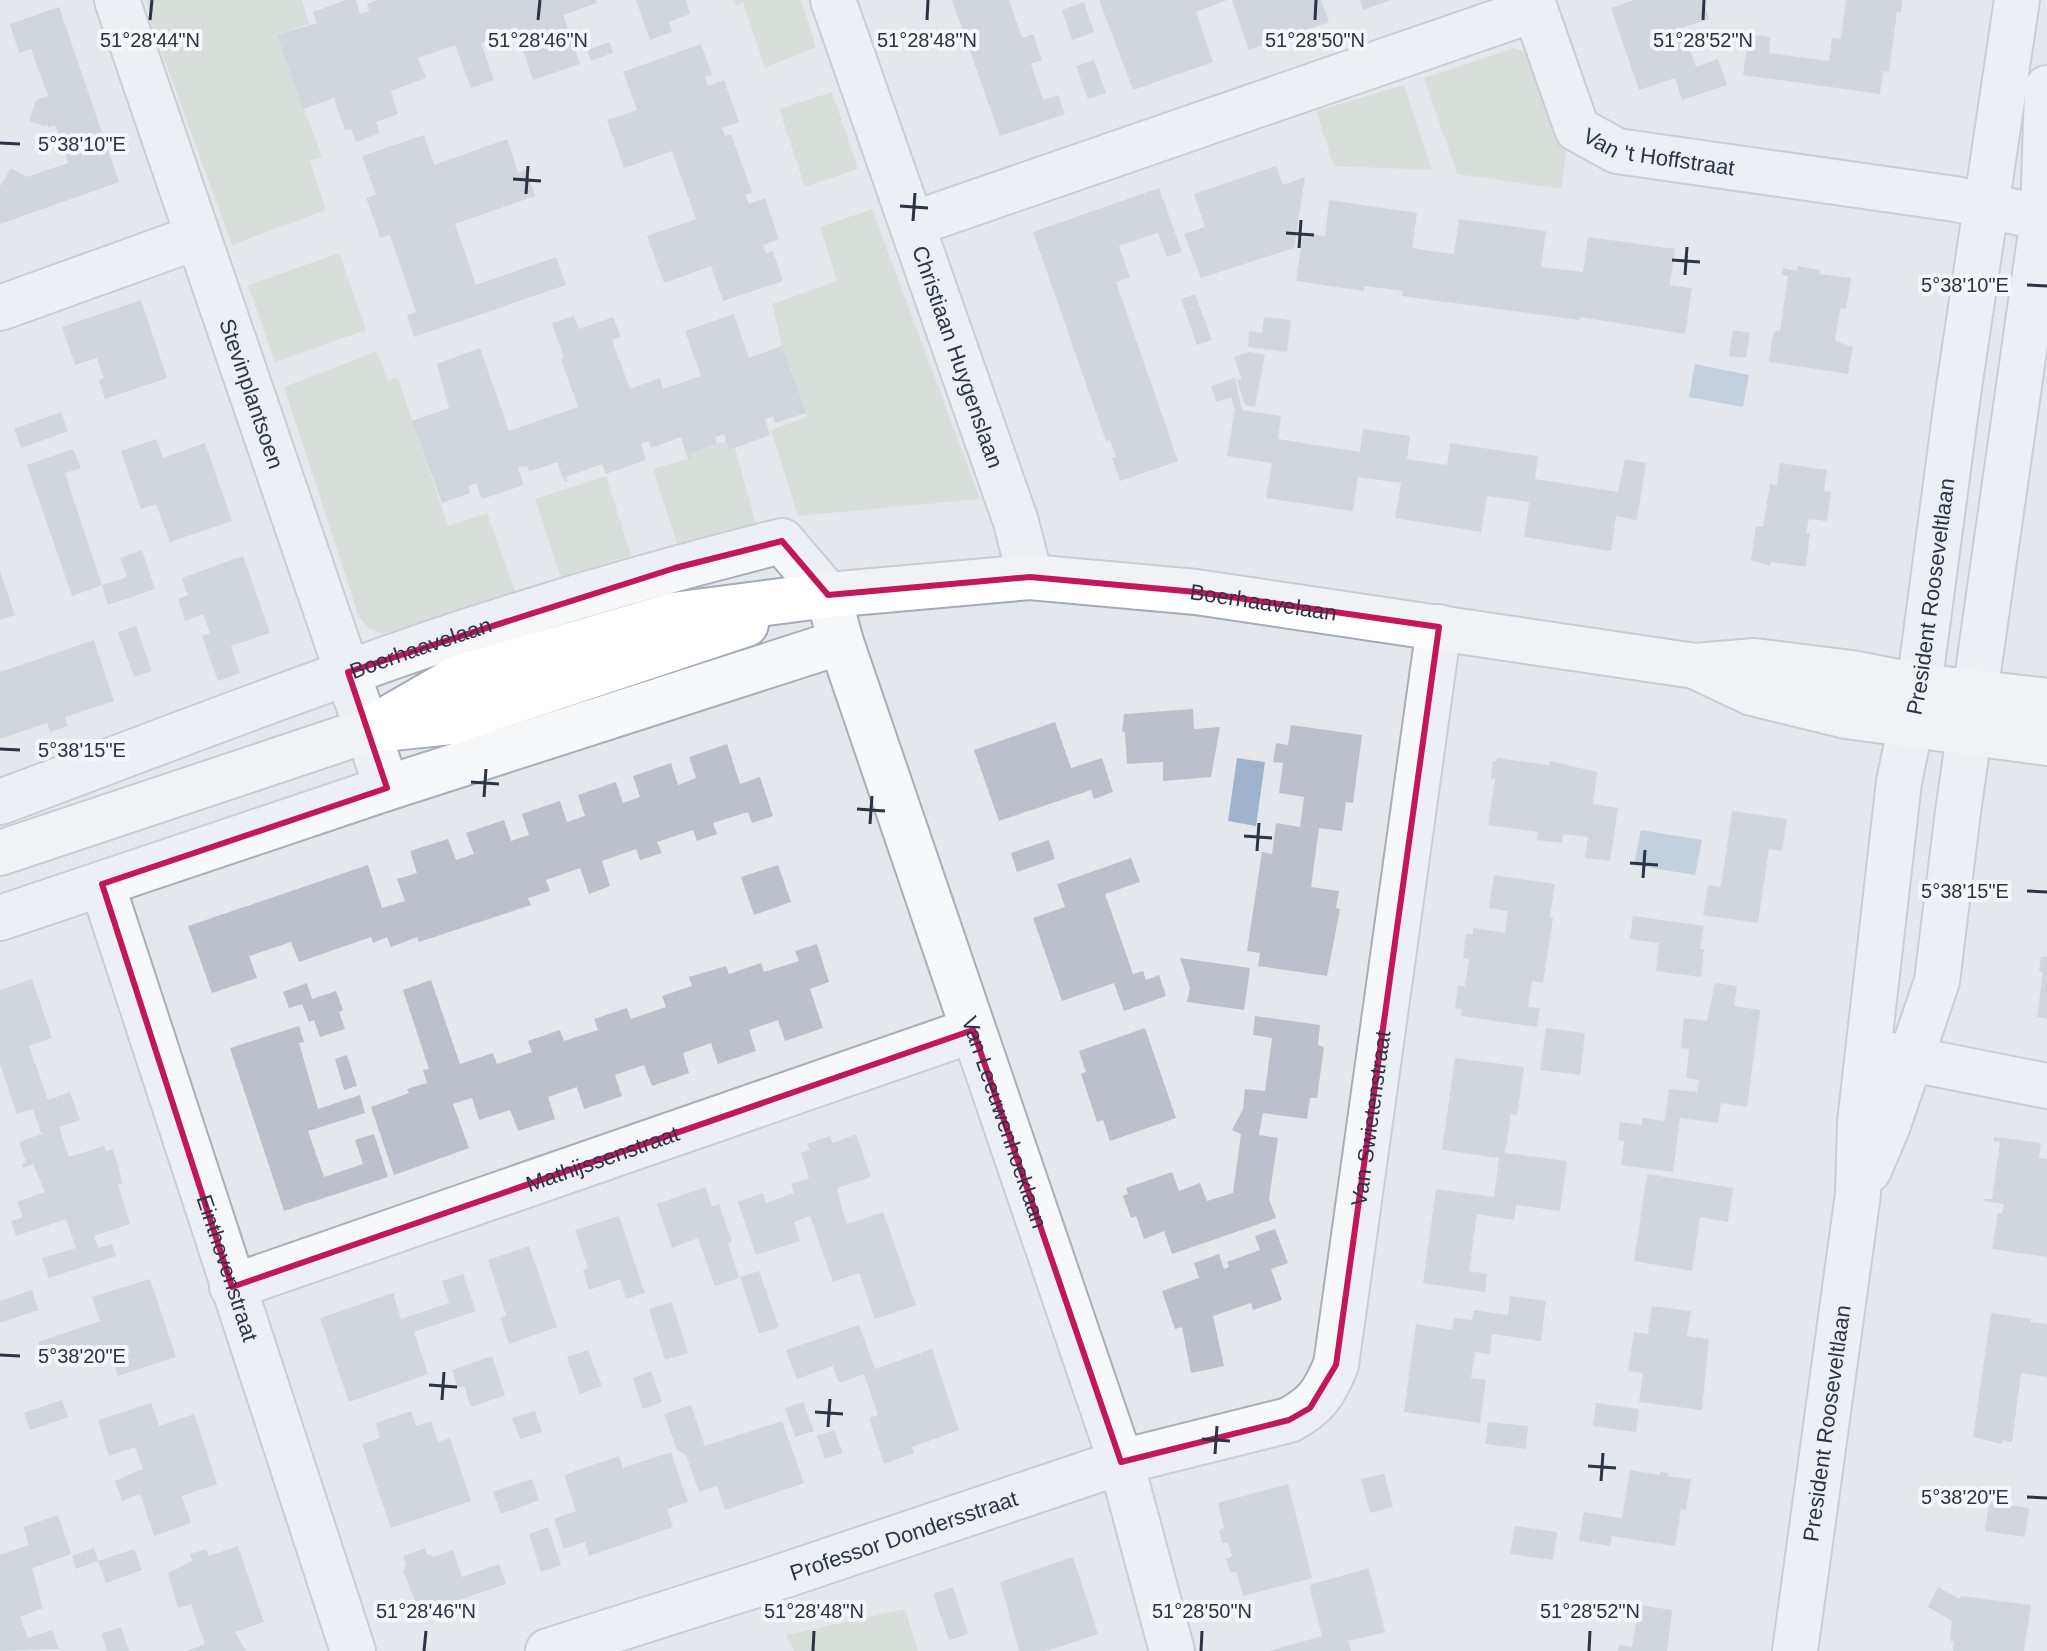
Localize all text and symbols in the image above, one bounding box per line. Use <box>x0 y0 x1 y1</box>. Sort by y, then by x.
text: 51°28'44"N <box>100 29 200 51</box>
text: 51°28'46"N <box>488 29 588 51</box>
text: 51°28'48"N <box>877 29 977 51</box>
text: 51°28'50"N <box>1265 29 1365 51</box>
text: 51°28'52"N <box>1653 29 1753 51</box>
street label: Van 't Hoffstraat <box>1579 122 1736 180</box>
text: 5°38'10"E <box>38 133 126 155</box>
street label: Christiaan Huygenslaan <box>908 242 1009 471</box>
text: 5°38'10"E <box>1921 274 2009 296</box>
street label: Stevinplantsoen <box>215 315 289 472</box>
street label: President Rooseveltlaan <box>1901 476 1959 717</box>
street label: Boerhaavelaan <box>1188 579 1339 625</box>
street label: Boerhaavelaan <box>346 612 494 683</box>
text: 5°38'15"E <box>38 739 126 761</box>
text: 5°38'15"E <box>1921 880 2009 902</box>
street label: Van Leeuwenhoeklaan <box>957 1013 1053 1231</box>
street label: Van Swietenstraat <box>1346 1029 1395 1208</box>
street label: Mathijssenstraat <box>523 1120 682 1197</box>
street label: Einthovenstraat <box>192 1191 263 1345</box>
street label: President Rooseveltlaan <box>1798 1303 1855 1543</box>
text: 5°38'20"E <box>38 1345 126 1367</box>
street label: Professor Dondersstraat <box>787 1485 1021 1585</box>
text: 5°38'20"E <box>1921 1486 2009 1508</box>
text: 51°28'46"N <box>376 1600 476 1622</box>
text: 51°28'48"N <box>764 1600 864 1622</box>
text: 51°28'50"N <box>1152 1600 1252 1622</box>
text: 51°28'52"N <box>1540 1600 1640 1622</box>

